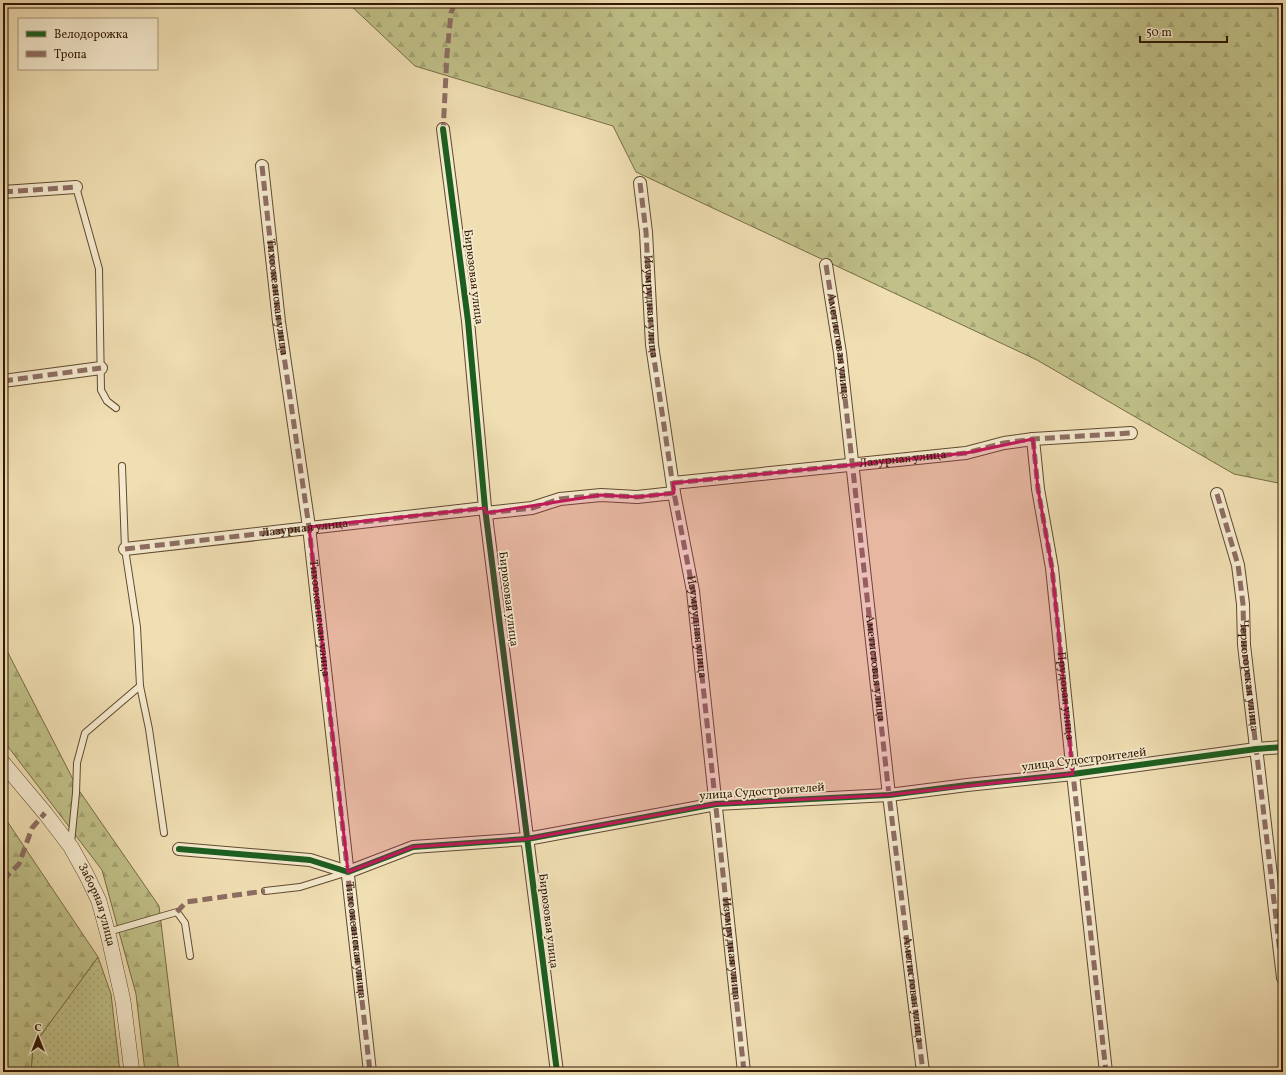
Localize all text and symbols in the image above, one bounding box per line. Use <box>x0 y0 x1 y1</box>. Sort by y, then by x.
legend <box>18 18 158 70</box>
scale bar <box>1140 18 1227 44</box>
text: 50 m <box>1146 25 1172 41</box>
text: Велодорожка <box>54 27 128 43</box>
text: Тропа <box>54 47 87 63</box>
street label: Бирюзовая улица <box>459 228 487 326</box>
street label: Тихоокеанская улица <box>262 238 292 357</box>
street label: Изумрудная улица <box>639 255 662 359</box>
street label: Аметистовая улица <box>823 292 853 400</box>
street label: Лазурная улица <box>858 447 947 472</box>
street label: Лазурная улица <box>260 516 349 541</box>
street label: Бирюзовая улица <box>494 550 522 648</box>
street label: Тихоокеанская улица <box>305 559 334 678</box>
street label: Изумрудная улица <box>682 574 710 679</box>
street label: Аметистовая улица <box>861 614 889 722</box>
street label: Черногорская улица <box>1235 619 1262 732</box>
street label: Прудовая улица <box>1053 651 1077 741</box>
street label: улица Судостроителей <box>1021 744 1147 776</box>
street label: улица Судостроителей <box>699 780 825 804</box>
street label: Заборная улица <box>74 861 119 948</box>
street label: Бирюзовая улица <box>534 872 562 970</box>
street label: Тихоокеанская улица <box>341 881 370 1000</box>
street label: Изумрудная улица <box>718 897 744 1001</box>
street label: Аметистовая улица <box>898 935 927 1044</box>
north arrow <box>18 1017 58 1057</box>
text: С <box>34 1021 42 1036</box>

